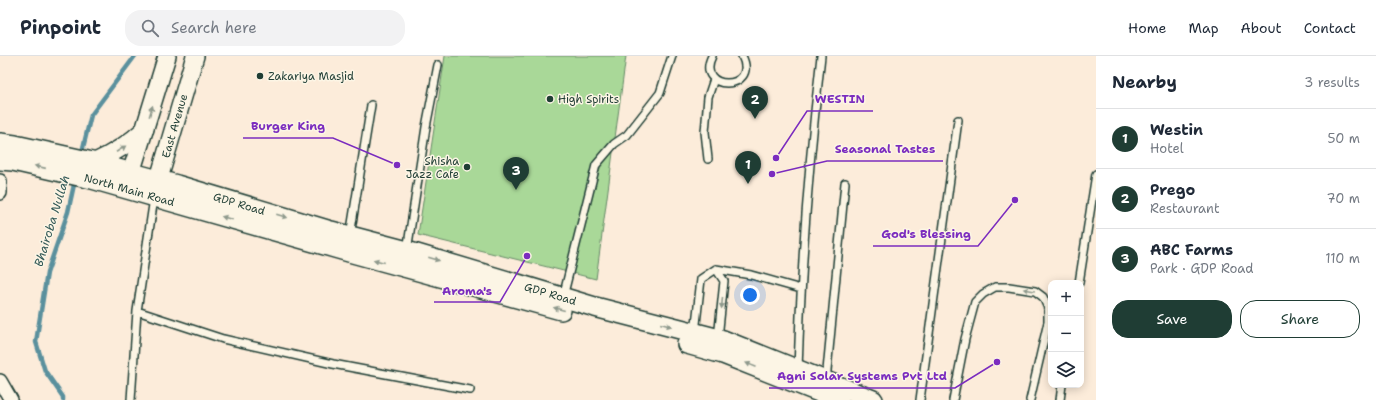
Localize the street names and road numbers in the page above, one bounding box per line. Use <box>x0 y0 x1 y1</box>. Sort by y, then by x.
street label: East Avenue <box>158 92 191 160</box>
street label: North Main Road <box>83 170 176 210</box>
street label: GDP Road <box>211 189 267 218</box>
street label: GDP Road <box>523 279 578 309</box>

